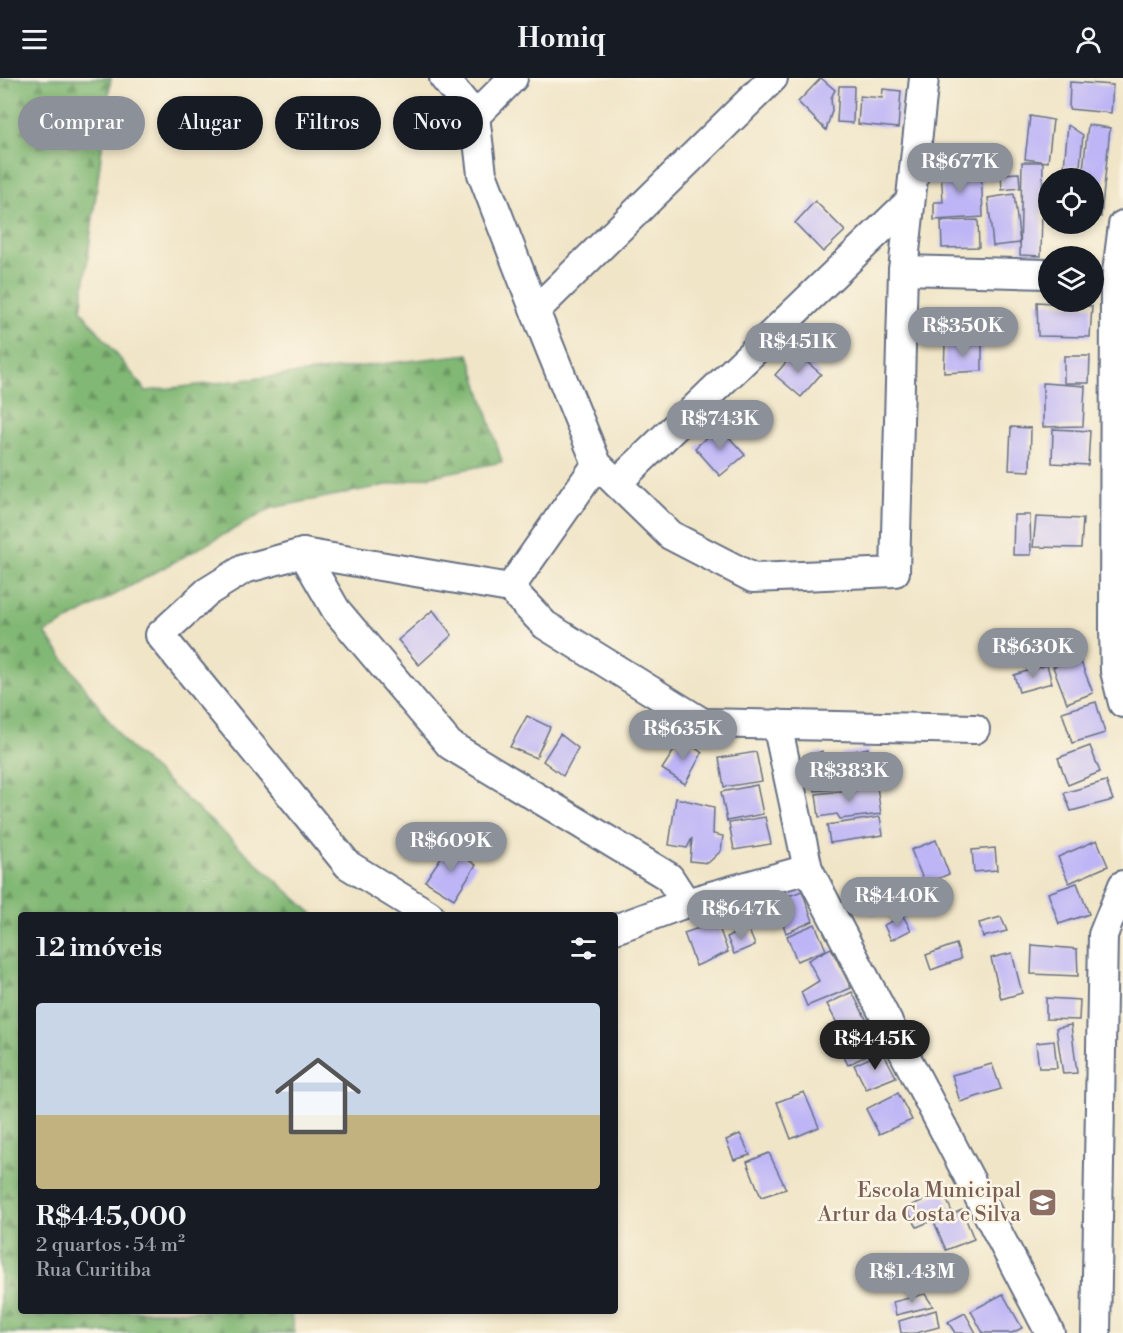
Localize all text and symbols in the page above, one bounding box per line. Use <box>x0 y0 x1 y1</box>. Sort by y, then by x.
text: Homiq <box>517 22 606 56</box>
icon: menu <box>18 23 51 56</box>
icon: person <box>1072 23 1105 56</box>
chip: Comprar <box>18 96 145 150</box>
chip: Alugar <box>157 96 263 150</box>
chip: Filtros <box>275 96 381 150</box>
chip: Novo <box>393 96 483 150</box>
pin: R$677K <box>911 143 1009 194</box>
text: R$677K <box>921 150 999 175</box>
map controls <box>1038 168 1104 312</box>
button: locate <box>1038 168 1104 234</box>
button: layers <box>1038 246 1104 312</box>
pin: R$350K <box>914 307 1012 358</box>
text: R$350K <box>922 314 1004 339</box>
pin: R$451K <box>749 323 847 374</box>
text: R$451K <box>759 330 837 355</box>
pin: R$743K <box>671 400 769 451</box>
text: R$743K <box>681 407 759 432</box>
pin: R$630K <box>984 628 1082 679</box>
text: R$630K <box>992 635 1074 660</box>
pin: R$635K <box>634 710 732 761</box>
text: R$635K <box>643 717 723 742</box>
pin: R$383K <box>800 752 898 803</box>
text: R$383K <box>809 759 889 784</box>
pin: R$609K <box>402 822 500 873</box>
text: R$609K <box>410 829 492 854</box>
pin: R$440K <box>848 877 946 928</box>
text: R$440K <box>855 884 939 909</box>
pin: R$647K <box>692 890 790 941</box>
text: R$647K <box>701 897 781 922</box>
text: 12 imóveis <box>36 932 162 964</box>
icon: filters <box>567 932 600 965</box>
pin: R$445K <box>826 1020 924 1071</box>
text: R$445K <box>834 1027 916 1052</box>
icon: home <box>264 1042 372 1150</box>
place label: Escola Municipal Artur da Costa e Silva <box>817 1178 1021 1228</box>
school or university icon: Escola Municipal Artur da Costa e Silva <box>1026 1187 1058 1219</box>
text: R$445,000 <box>36 1201 187 1233</box>
text: 2 quartos · 54 m² <box>36 1233 185 1258</box>
pin: R$1.43M <box>857 1253 967 1304</box>
text: Rua Curitiba <box>36 1258 151 1283</box>
text: R$1.43M <box>869 1260 955 1285</box>

